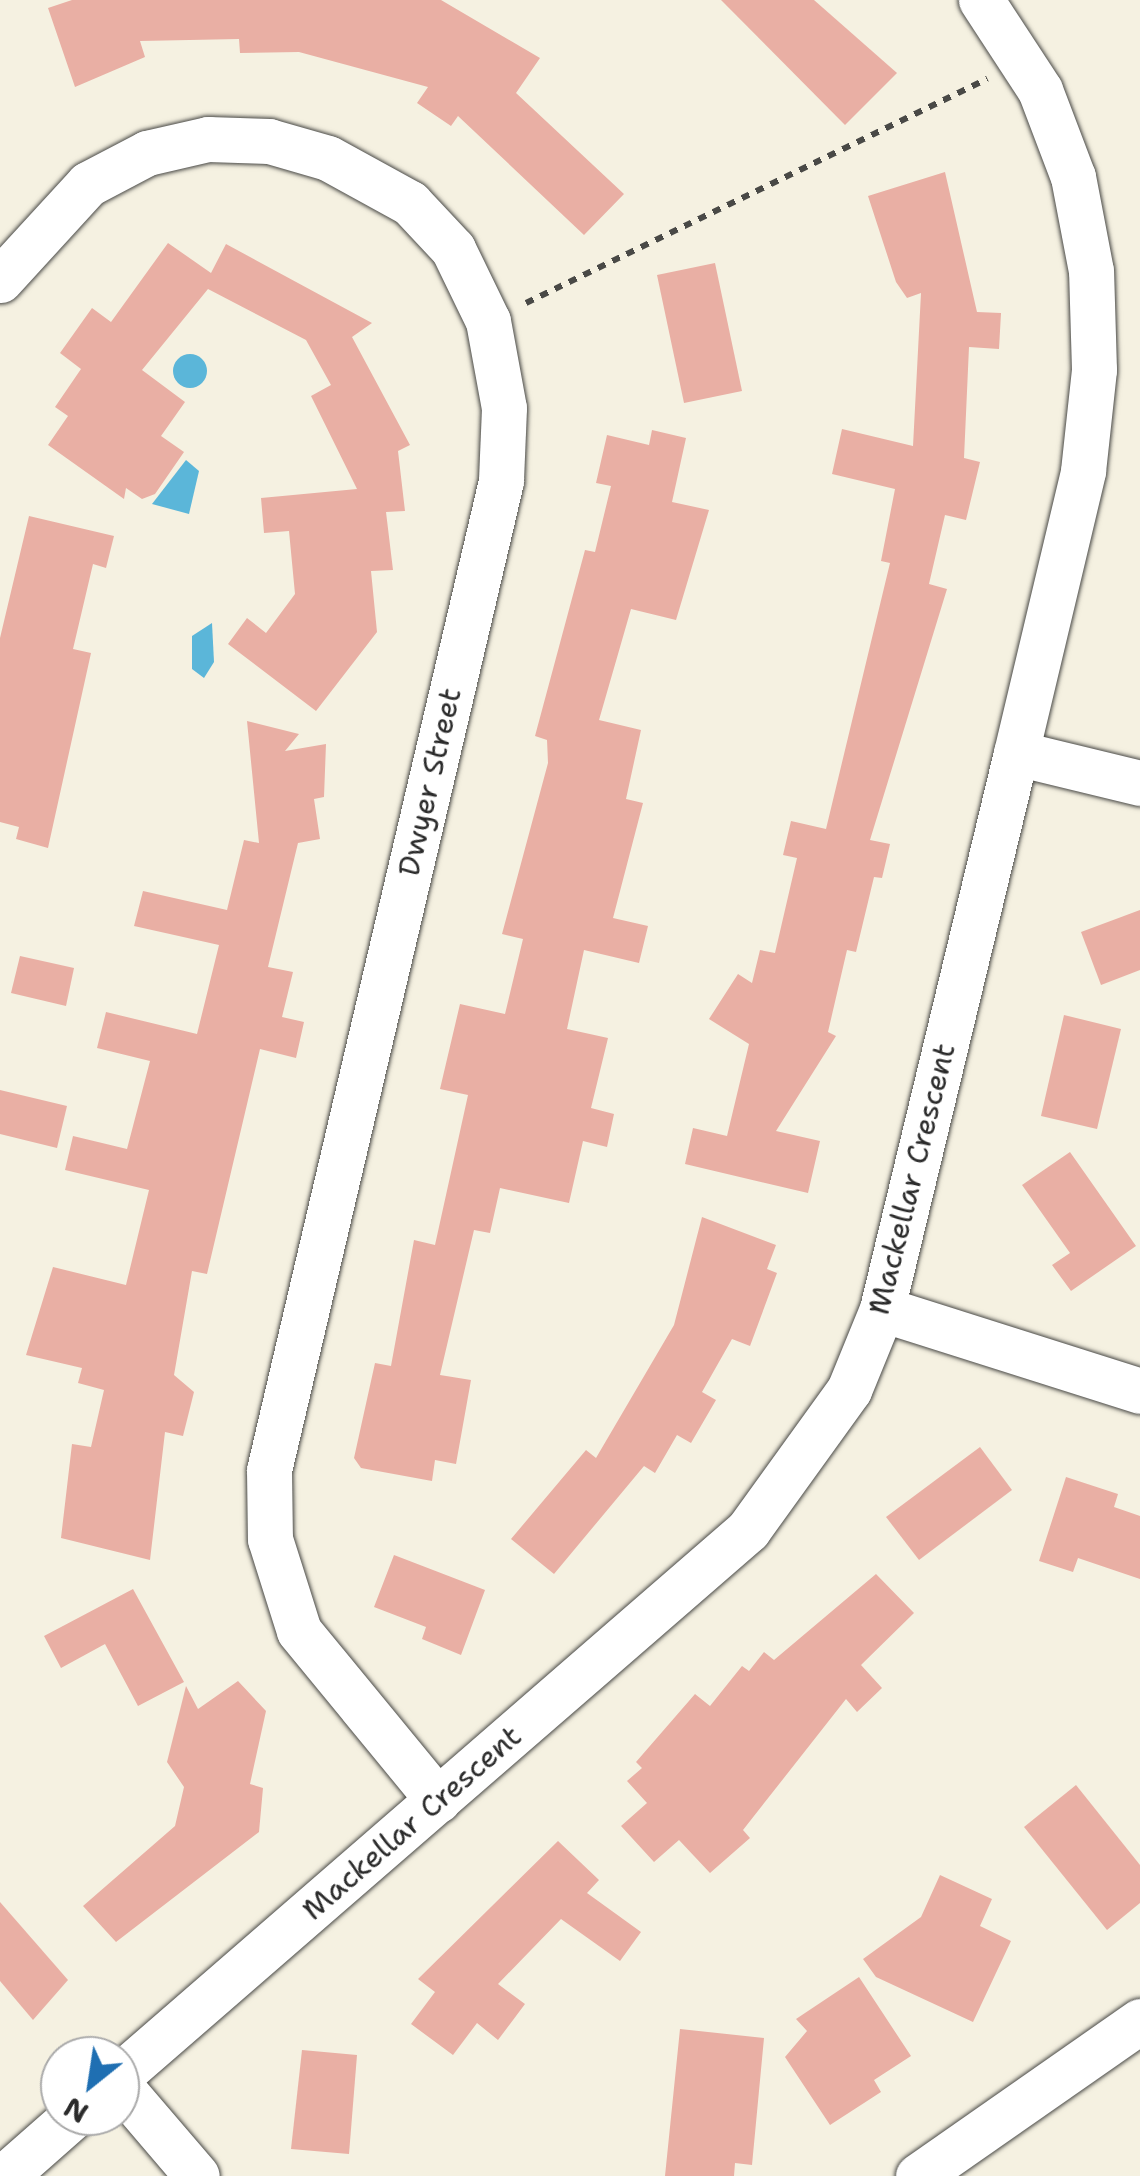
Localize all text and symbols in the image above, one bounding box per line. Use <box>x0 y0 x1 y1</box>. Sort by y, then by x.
street label: Dwyer Street <box>391 684 469 880</box>
street label: Mackellar Crescent <box>861 1040 963 1318</box>
street label: Mackellar Crescent <box>295 1718 529 1928</box>
north arrow <box>40 2036 140 2136</box>
text: N <box>57 2088 95 2132</box>

